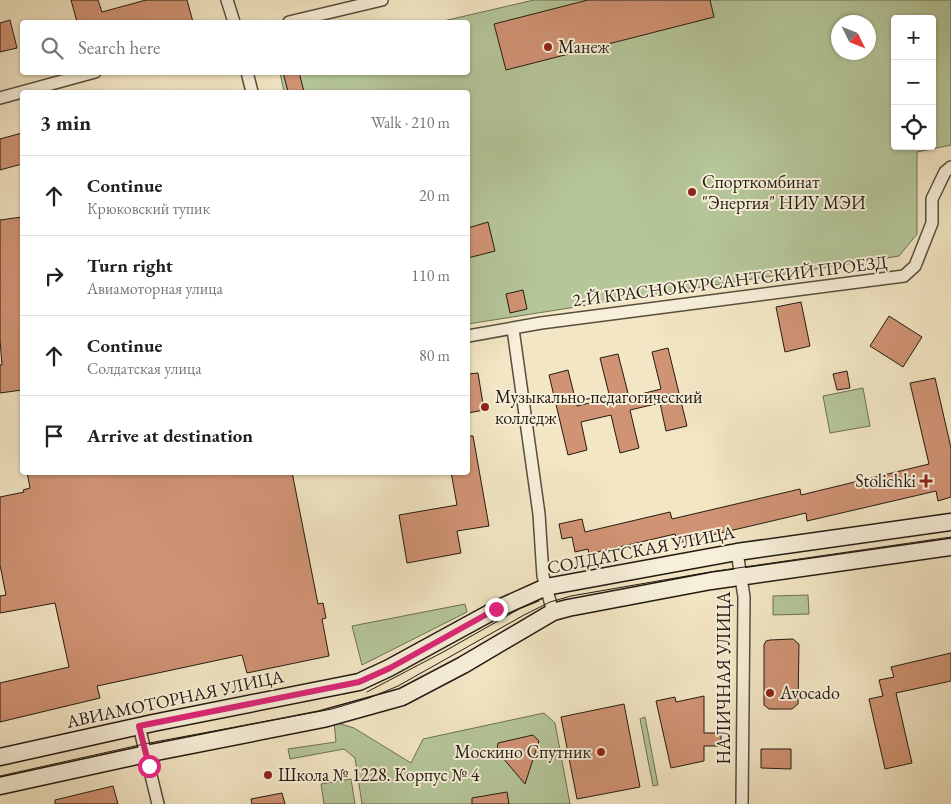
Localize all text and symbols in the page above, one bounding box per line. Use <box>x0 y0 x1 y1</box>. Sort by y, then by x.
north arrow <box>831 15 876 60</box>
map controls <box>891 15 936 150</box>
button: + <box>891 15 936 60</box>
search box <box>20 20 470 75</box>
icon: search <box>38 34 66 62</box>
text: Search here <box>78 35 160 60</box>
place label: Манеж <box>558 35 610 58</box>
marker: Манеж <box>542 41 554 53</box>
button: − <box>891 60 936 105</box>
button: locate <box>891 105 936 150</box>
text: 3 min <box>40 109 91 136</box>
text: Walk · 210 m <box>371 112 450 133</box>
place label: Спорткомбинат "Энергия" НИУ МЭИ <box>702 170 866 214</box>
text: Continue <box>87 173 162 198</box>
icon: ahead <box>40 182 68 210</box>
text: 20 m <box>419 185 450 206</box>
marker: Спорткомбинат "Энергия" НИУ МЭИ <box>686 186 698 198</box>
text: Крюковский тупик <box>87 198 210 219</box>
street label: 2-Й КРАСНОКУРСАНТСКИЙ ПРОЕЗД <box>571 250 889 311</box>
text: Turn right <box>87 253 173 278</box>
icon: right <box>40 262 68 290</box>
text: 110 m <box>411 265 450 286</box>
text: Авиамоторная улица <box>87 278 223 299</box>
text: Continue <box>87 333 162 358</box>
icon: ahead <box>40 342 68 370</box>
text: 80 m <box>419 345 450 366</box>
text: Солдатская улица <box>87 358 202 379</box>
place label: Музыкально-педагогический колледж <box>495 385 703 429</box>
marker: Музыкально-педагогический колледж <box>479 401 491 413</box>
icon: arrive <box>40 422 68 450</box>
text: Arrive at destination <box>87 423 253 448</box>
place label: Stolichki <box>855 469 917 492</box>
marker: Stolichki <box>920 475 932 487</box>
street label: СОЛДАТСКАЯ УЛИЦА <box>545 520 737 579</box>
street label: НАЛИЧНАЯ УЛИЦА <box>712 591 735 765</box>
route end <box>485 598 508 621</box>
street label: АВИАМОТОРНАЯ УЛИЦА <box>63 664 286 733</box>
place label: Avocado <box>779 681 840 704</box>
marker: Avocado <box>764 687 776 699</box>
place label: Москино Спутник <box>455 740 591 763</box>
marker: Москино Спутник <box>595 746 607 758</box>
route start <box>138 755 161 778</box>
place label: Школа № 1228. Корпус № 4 <box>278 763 480 786</box>
marker: Школа № 1228. Корпус № 4 <box>262 769 274 781</box>

